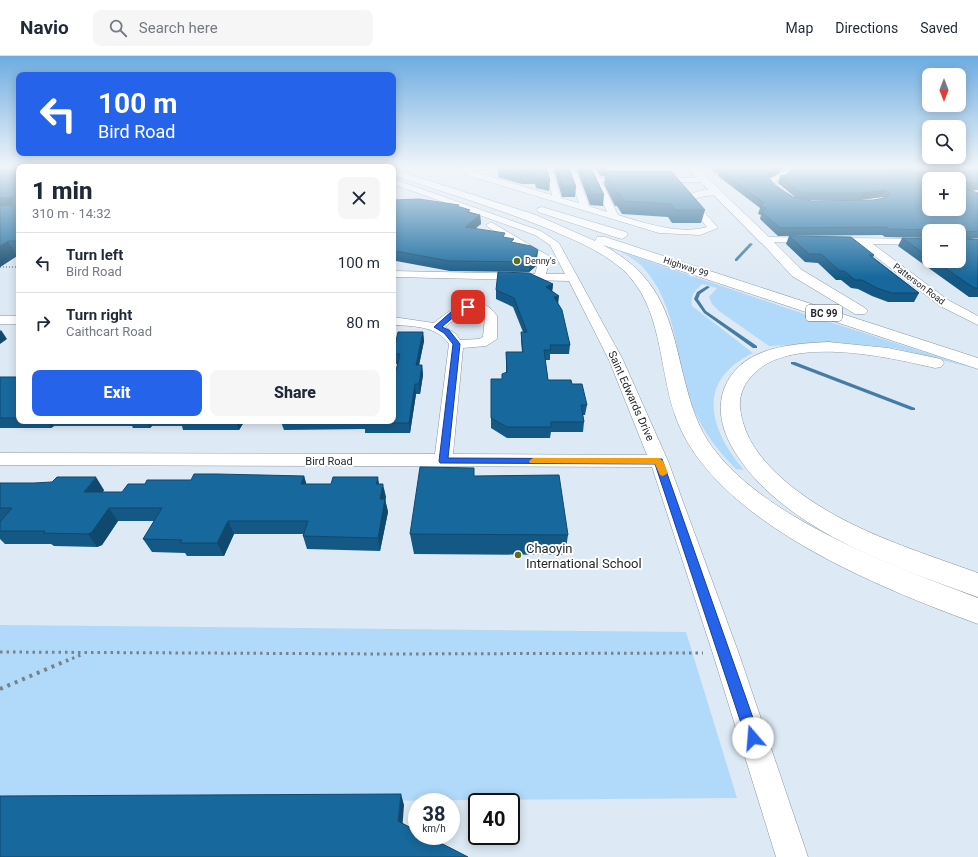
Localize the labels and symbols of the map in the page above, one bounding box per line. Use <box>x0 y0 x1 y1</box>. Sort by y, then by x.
north arrow <box>922 68 966 112</box>
street label: Highway 99 <box>662 255 710 279</box>
marker: Denny's <box>512 256 522 266</box>
place label: Denny's <box>525 256 556 266</box>
street label: Patterson Road <box>891 261 947 307</box>
pin <box>451 290 485 324</box>
road number: BC 99 <box>806 305 842 321</box>
street label: Saint Edwards Drive <box>605 349 657 443</box>
street label: Bird Road <box>305 455 353 468</box>
place label: Chaoyin International School <box>526 541 642 571</box>
marker: Chaoyin International School <box>513 550 523 560</box>
position arrow <box>732 717 774 759</box>
speed limit sign: 40 <box>468 793 520 845</box>

